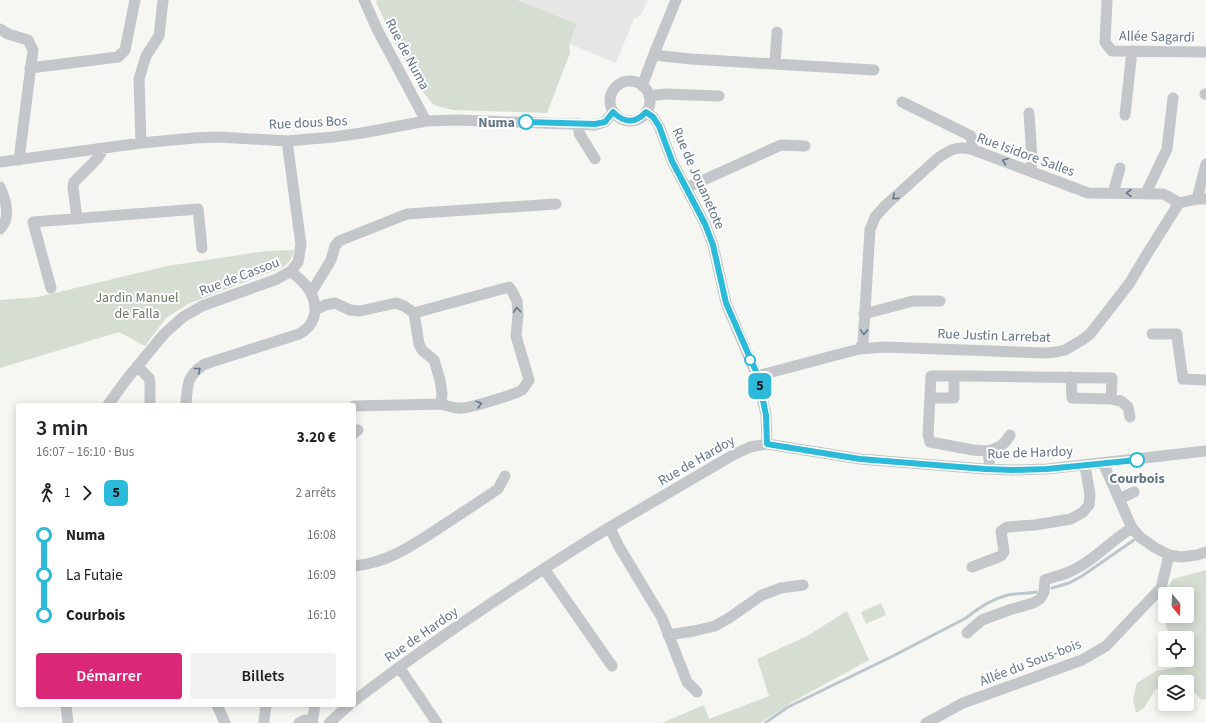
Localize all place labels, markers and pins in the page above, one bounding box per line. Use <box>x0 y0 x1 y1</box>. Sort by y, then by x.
place label: Numa <box>478 113 515 133</box>
marker: Numa <box>518 114 534 130</box>
unlabelled marker <box>744 354 756 366</box>
marker: Courbois <box>1129 452 1145 468</box>
place label: Courbois <box>1109 469 1165 489</box>

